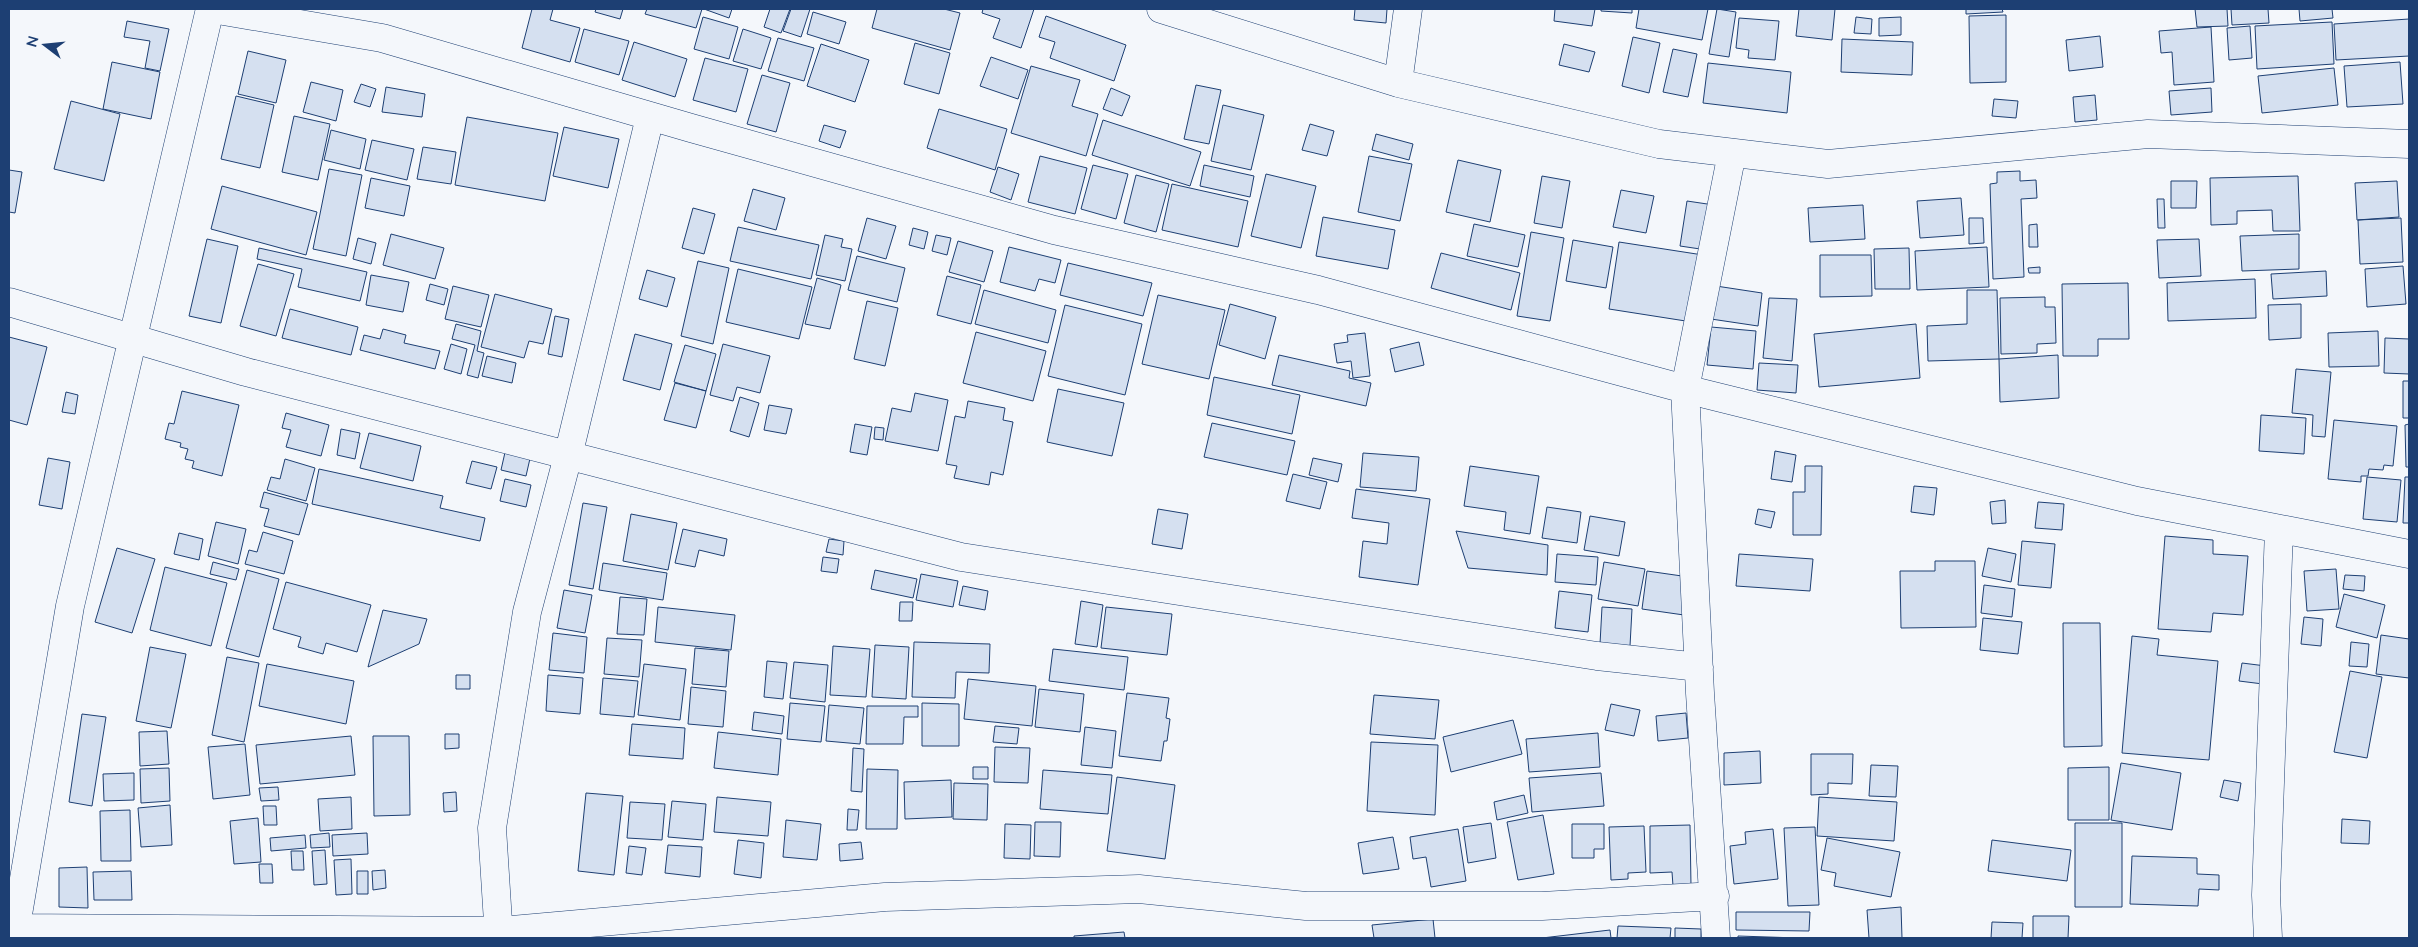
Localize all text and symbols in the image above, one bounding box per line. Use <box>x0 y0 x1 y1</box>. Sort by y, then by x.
north arrow <box>20 20 70 70</box>
text: N <box>22 34 42 49</box>

